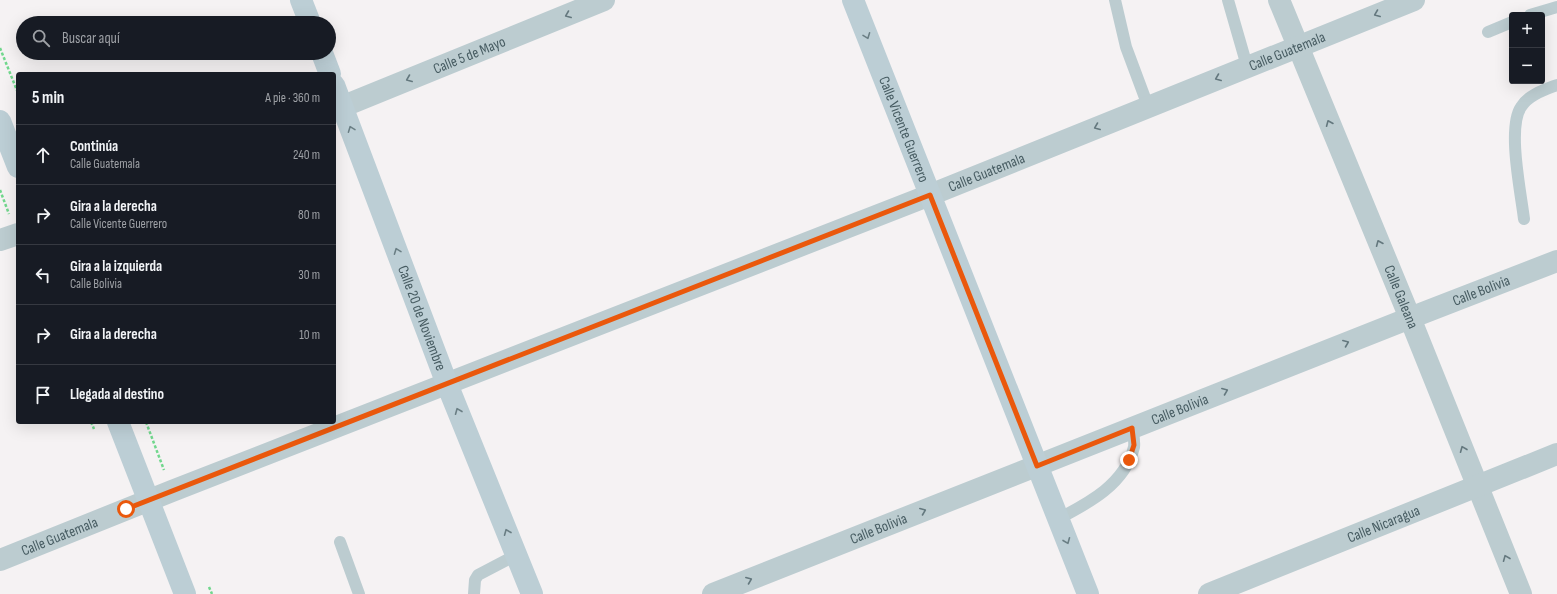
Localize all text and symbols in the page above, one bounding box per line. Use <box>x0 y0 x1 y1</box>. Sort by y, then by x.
one-way arrow <box>565 10 572 18</box>
one-way arrow <box>1374 10 1381 18</box>
map controls <box>1509 12 1545 84</box>
button: + <box>1509 12 1545 48</box>
search box <box>16 16 336 60</box>
icon: search <box>30 27 52 49</box>
street label: Calle Guatemala <box>1246 27 1328 75</box>
text: Buscar aquí <box>62 29 120 48</box>
street label: Calle 5 de Mayo <box>430 32 508 78</box>
one-way arrow <box>863 33 871 40</box>
button: − <box>1509 48 1545 84</box>
street label: Calle Vicente Guerrero <box>875 74 934 185</box>
one-way arrow <box>1214 74 1221 82</box>
one-way arrow <box>405 75 412 83</box>
text: 5 min <box>32 88 64 108</box>
text: A pie · 360 m <box>265 90 320 106</box>
one-way arrow <box>1325 119 1333 126</box>
one-way arrow <box>1094 123 1101 131</box>
one-way arrow <box>348 126 356 133</box>
text: Continúa <box>70 137 118 156</box>
icon: ahead <box>32 144 54 166</box>
text: 240 m <box>293 147 320 163</box>
street label: Calle Guatemala <box>945 148 1028 196</box>
text: Calle Guatemala <box>70 156 140 172</box>
text: Gira a la derecha <box>70 197 157 216</box>
icon: right <box>32 204 54 226</box>
text: 80 m <box>298 207 320 223</box>
text: Calle Vicente Guerrero <box>70 216 167 232</box>
one-way arrow <box>1375 239 1383 246</box>
one-way arrow <box>394 247 402 254</box>
text: Gira a la izquierda <box>70 257 162 276</box>
street label: Calle Galeana <box>1380 262 1423 331</box>
street label: Calle 20 de Noviembre <box>393 263 451 373</box>
icon: left <box>32 264 54 286</box>
text: 30 m <box>298 267 320 283</box>
street label: Calle Bolivia <box>1450 271 1513 310</box>
text: Calle Bolivia <box>70 276 122 292</box>
icon: right <box>32 324 54 346</box>
text: Gira a la derecha <box>70 325 157 344</box>
text: 10 m <box>299 327 320 343</box>
one-way arrow <box>1343 339 1350 347</box>
icon: arrive <box>32 384 54 406</box>
text: Llegada al destino <box>70 385 164 404</box>
one-way arrow <box>1221 388 1229 396</box>
street label: Calle Bolivia <box>1148 389 1211 429</box>
one-way arrow <box>455 408 463 415</box>
one-way arrow <box>1460 445 1468 453</box>
route end <box>1120 451 1138 469</box>
route start <box>117 500 135 518</box>
street label: Calle Nicaragua <box>1344 501 1423 547</box>
street label: Calle Bolivia <box>847 508 910 548</box>
one-way arrow <box>919 508 926 516</box>
street label: Calle Guatemala <box>18 512 101 560</box>
one-way arrow <box>504 528 512 535</box>
one-way arrow <box>1063 538 1071 545</box>
one-way arrow <box>1503 554 1511 561</box>
one-way arrow <box>746 576 753 584</box>

